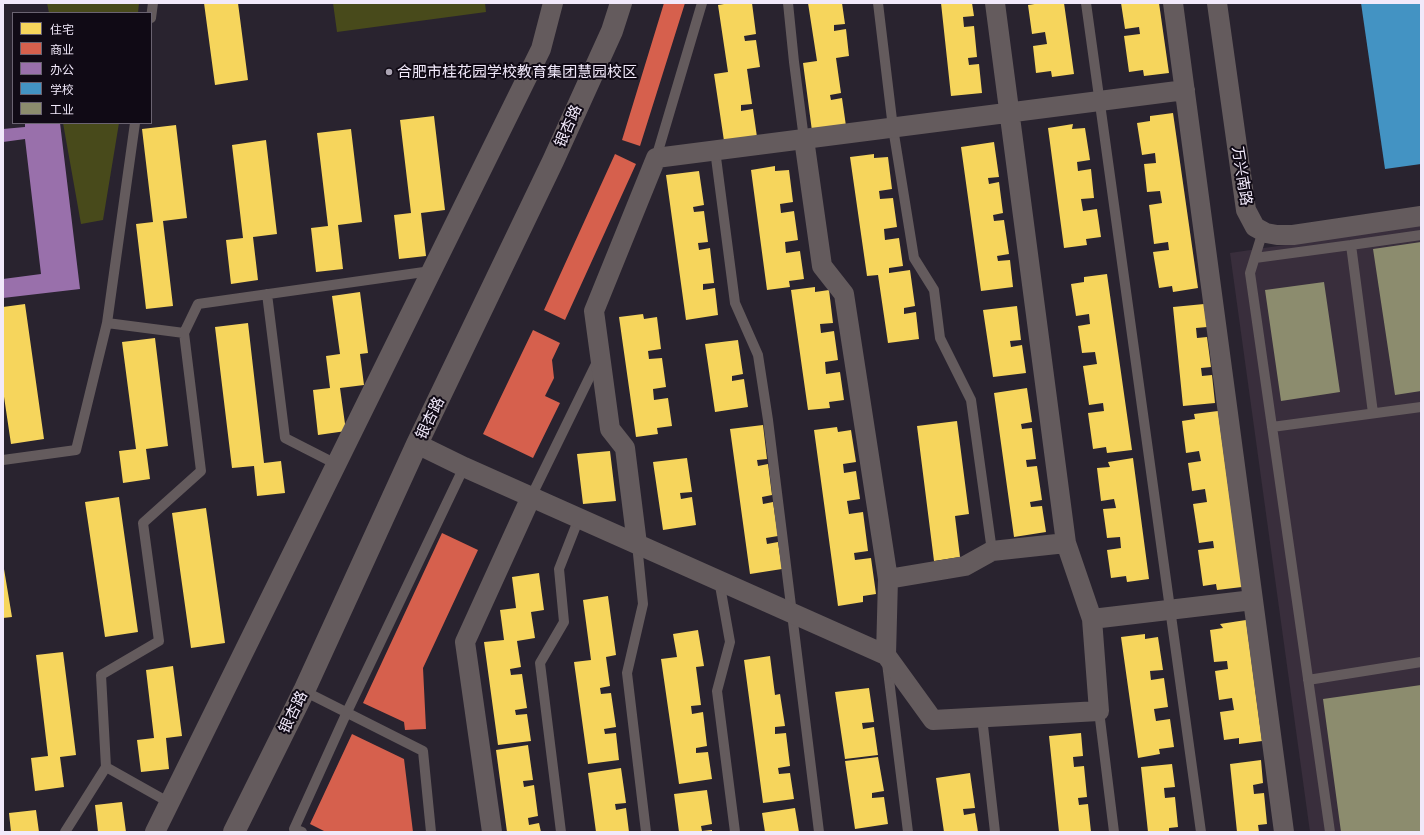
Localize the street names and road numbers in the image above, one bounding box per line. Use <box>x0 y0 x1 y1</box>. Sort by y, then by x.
street label: 银杏路 <box>551 102 585 150</box>
street label: 万兴南路 <box>1228 145 1256 207</box>
street label: 银杏路 <box>412 394 448 442</box>
street label: 银杏路 <box>275 688 311 736</box>

